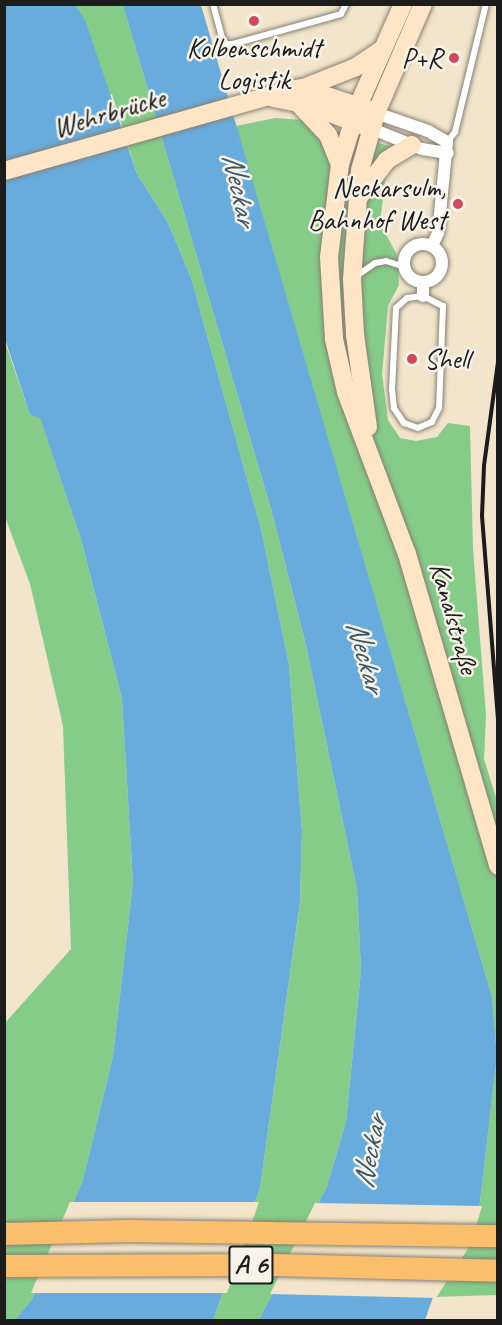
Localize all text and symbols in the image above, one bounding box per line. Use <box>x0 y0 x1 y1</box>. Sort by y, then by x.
marker: Kolbenschmidt Logistik <box>247 14 261 28</box>
place label: Kolbenschmidt Logistik <box>187 31 321 97</box>
place label: P+R <box>401 41 442 75</box>
marker: P+R <box>447 51 461 65</box>
street label: Wehrbrücke <box>49 81 169 145</box>
water label: Neckar <box>215 150 265 228</box>
place label: Neckarsulm, Bahnhof West <box>308 171 446 237</box>
marker: Neckarsulm, Bahnhof West <box>451 197 465 211</box>
place label: Shell <box>424 342 470 376</box>
marker: Shell <box>405 352 419 366</box>
street label: Kanalstraße <box>422 558 486 678</box>
water label: Neckar <box>339 616 393 696</box>
water label: Neckar <box>344 1113 394 1191</box>
road number: A 6 <box>227 1241 275 1289</box>

